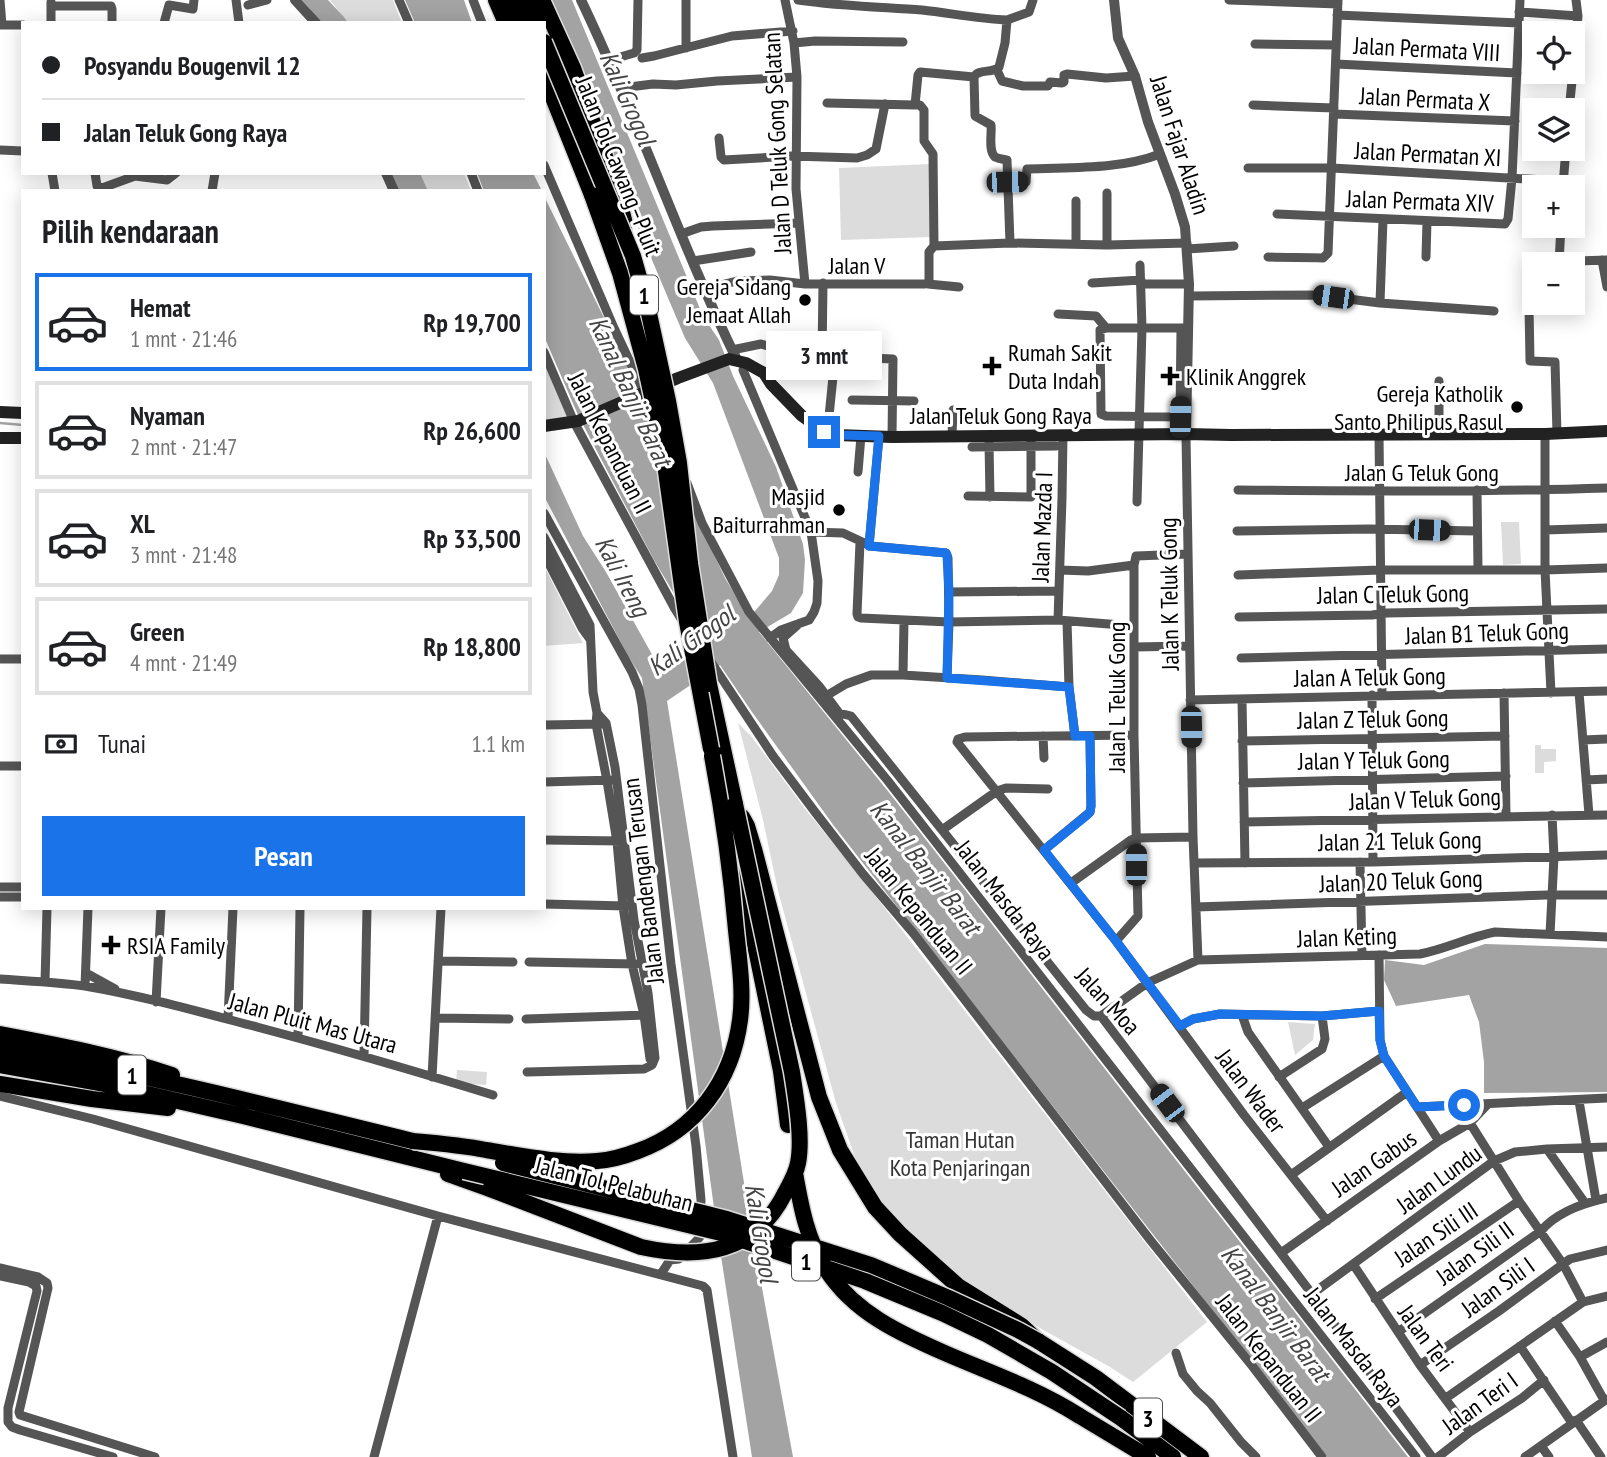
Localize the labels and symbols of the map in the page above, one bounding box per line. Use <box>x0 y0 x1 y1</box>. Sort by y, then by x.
street label: Jalan Permata VIII <box>1352 30 1501 68</box>
street label: Jalan D Teluk Gong Selatan <box>756 32 798 255</box>
water label: Kali Grogol <box>593 46 665 153</box>
street label: Jalan Tol Cawang–Pluit <box>568 71 669 261</box>
street label: Jalan Fajar Aladin <box>1143 71 1217 218</box>
street label: Jalan Permata X <box>1358 80 1491 118</box>
street label: Jalan Permatan XI <box>1353 135 1502 173</box>
car <box>986 171 1029 193</box>
street label: Jalan Permata XIV <box>1345 183 1495 219</box>
street label: Jalan V <box>828 250 886 281</box>
place label: Gereja Sidang Jemaat Allah <box>677 271 791 330</box>
road number: 1 <box>630 276 658 314</box>
car <box>1311 284 1356 310</box>
marker: Gereja Sidang Jemaat Allah <box>797 292 813 308</box>
water label: Kanal Banjir Barat <box>582 311 681 474</box>
callout: 3 mnt <box>766 330 882 380</box>
place label: Rumah Sakit Duta Indah <box>1008 337 1112 396</box>
marker: Rumah Sakit Duta Indah <box>982 356 1002 376</box>
place label: Klinik Anggrek <box>1186 361 1307 392</box>
street label: Jalan Kepanduan II <box>561 366 659 519</box>
marker: Klinik Anggrek <box>1160 366 1180 386</box>
place label: Gereja Katholik Santo Philipus Rasul <box>1334 378 1504 437</box>
car <box>1170 396 1191 438</box>
marker: Gereja Katholik Santo Philipus Rasul <box>1509 399 1525 415</box>
street label: Jalan Teluk Gong Raya <box>909 400 1092 431</box>
route end <box>808 416 840 448</box>
street label: Jalan G Teluk Gong <box>1344 457 1499 488</box>
street label: Jalan Mazda I <box>1025 471 1059 584</box>
place label: Masjid Baiturrahman <box>713 481 825 540</box>
marker: Masjid Baiturrahman <box>831 502 847 518</box>
street label: Jalan K Teluk Gong <box>1152 517 1186 672</box>
car <box>1408 519 1451 541</box>
water label: Kali Ireng <box>588 530 659 623</box>
street label: Jalan C Teluk Gong <box>1316 577 1469 611</box>
water label: Kali Grogol <box>641 596 743 683</box>
street label: Jalan B1 Teluk Gong <box>1404 615 1569 651</box>
street label: Jalan L Teluk Gong <box>1101 622 1132 773</box>
street label: Jalan A Teluk Gong <box>1293 660 1446 694</box>
street label: Jalan Z Teluk Gong <box>1296 702 1449 736</box>
car <box>1181 706 1202 748</box>
street label: Jalan Y Teluk Gong <box>1297 743 1450 777</box>
street label: Jalan Bandengan Terusan <box>615 776 671 987</box>
street label: Jalan V Teluk Gong <box>1348 781 1501 817</box>
water label: Kanal Banjir Barat <box>863 793 990 943</box>
street label: Jalan 21 Teluk Gong <box>1317 824 1482 858</box>
street label: Jalan Masda Raya <box>948 833 1062 966</box>
street label: Jalan Kepanduan II <box>858 840 980 981</box>
car <box>1126 844 1147 886</box>
street label: Jalan 20 Teluk Gong <box>1318 863 1483 899</box>
street label: Jalan Keting <box>1296 920 1397 954</box>
place label: RSIA Family <box>127 930 225 961</box>
marker: RSIA Family <box>101 935 121 955</box>
street label: Jalan Moa <box>1068 960 1147 1041</box>
street label: Jalan Pluit Mas Utara <box>225 985 401 1060</box>
street label: Jalan Wader <box>1209 1042 1293 1140</box>
road number: 1 <box>118 1056 146 1094</box>
car <box>1146 1080 1189 1126</box>
route start <box>1448 1089 1480 1121</box>
street label: Jalan Gabus <box>1325 1123 1422 1204</box>
park label: Taman Hutan Kota Penjaringan <box>890 1124 1030 1183</box>
street label: Jalan Lundu <box>1390 1138 1488 1221</box>
street label: Jalan Tol Pelabuhan <box>531 1149 696 1219</box>
water label: Kali Grogol <box>738 1181 787 1288</box>
street label: Jalan Sili III <box>1389 1196 1483 1272</box>
water label: Kanal Banjir Barat <box>1214 1239 1339 1390</box>
road number: 1 <box>792 1242 820 1280</box>
street label: Jalan Sili II <box>1454 1250 1541 1325</box>
street label: Jalan Sili I <box>1456 1251 1540 1323</box>
street label: Jalan Masda Raya <box>1297 1280 1411 1413</box>
street label: Jalan Kepanduan II <box>1209 1287 1329 1429</box>
street label: Jalan Teri <box>1391 1298 1461 1378</box>
street label: Jalan Teri I <box>1435 1365 1524 1441</box>
road number: 3 <box>1134 1399 1162 1438</box>

